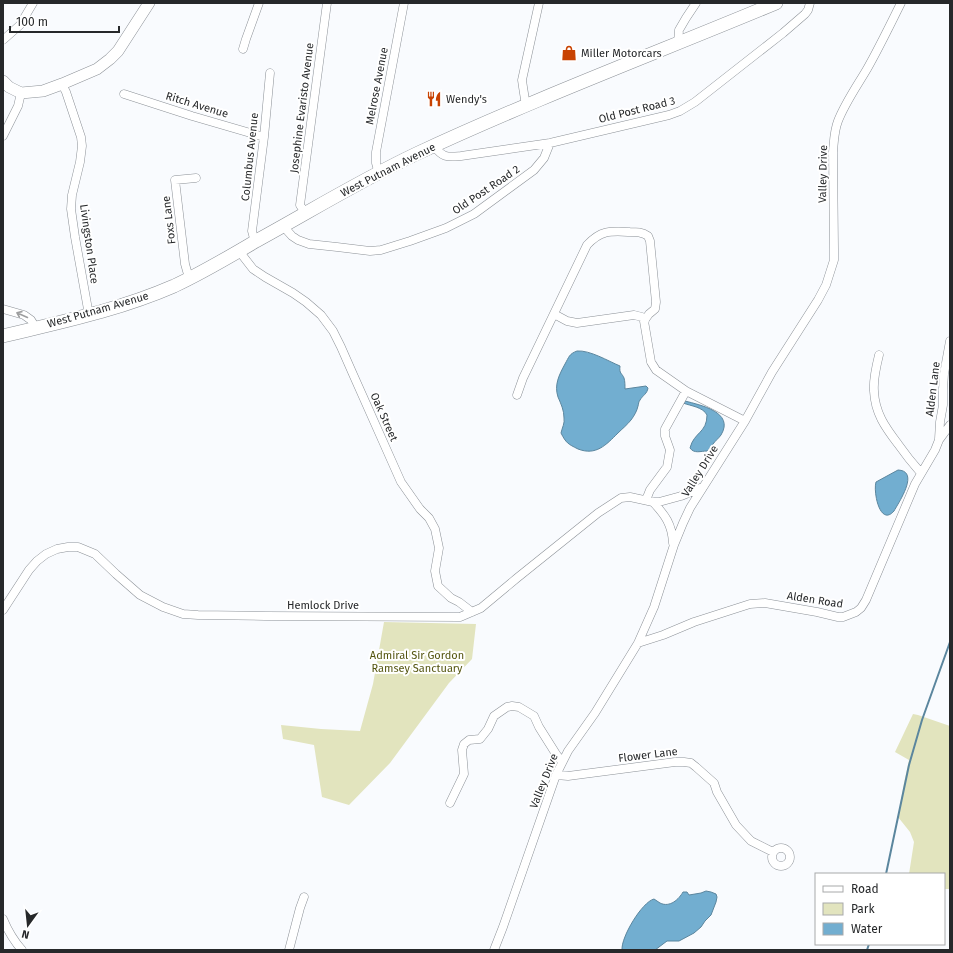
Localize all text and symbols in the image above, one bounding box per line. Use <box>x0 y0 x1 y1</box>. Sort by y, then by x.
scale bar <box>10 8 119 34</box>
text: 100 m <box>16 15 48 29</box>
street label: Josephine Evaristo Avenue <box>288 42 316 174</box>
shop icon: Miller Motorcars <box>560 44 578 62</box>
street label: Melrose Avenue <box>363 46 391 126</box>
place label: Miller Motorcars <box>581 47 662 60</box>
street label: Ritch Avenue <box>164 89 230 121</box>
restaurant icon: Wendy's <box>425 90 443 108</box>
place label: Wendy's <box>446 93 487 106</box>
street label: Old Post Road 3 <box>597 94 677 126</box>
street label: Columbus Avenue <box>239 112 261 202</box>
street label: West Putnam Avenue <box>338 140 438 200</box>
street label: Valley Drive <box>816 145 830 203</box>
street label: Old Post Road 2 <box>450 163 522 217</box>
street label: Foxs Lane <box>160 195 178 245</box>
street label: Livingston Place <box>77 203 101 285</box>
street label: West Putnam Avenue <box>46 289 150 331</box>
one-way arrow <box>16 311 28 318</box>
street label: Alden Lane <box>923 361 943 417</box>
street label: Oak Street <box>368 391 400 443</box>
street label: Valley Drive <box>679 443 721 499</box>
street label: Alden Road <box>786 589 844 611</box>
street label: Hemlock Drive <box>287 599 359 612</box>
park label: Admiral Sir Gordon Ramsey Sanctuary <box>370 649 464 675</box>
street label: Flower Lane <box>618 745 678 765</box>
street label: Valley Drive <box>527 752 561 810</box>
legend <box>815 873 945 945</box>
text: Road <box>851 882 879 896</box>
text: Park <box>851 902 875 916</box>
north arrow <box>8 905 48 945</box>
text: Water <box>851 922 883 936</box>
text: N <box>20 927 31 941</box>

